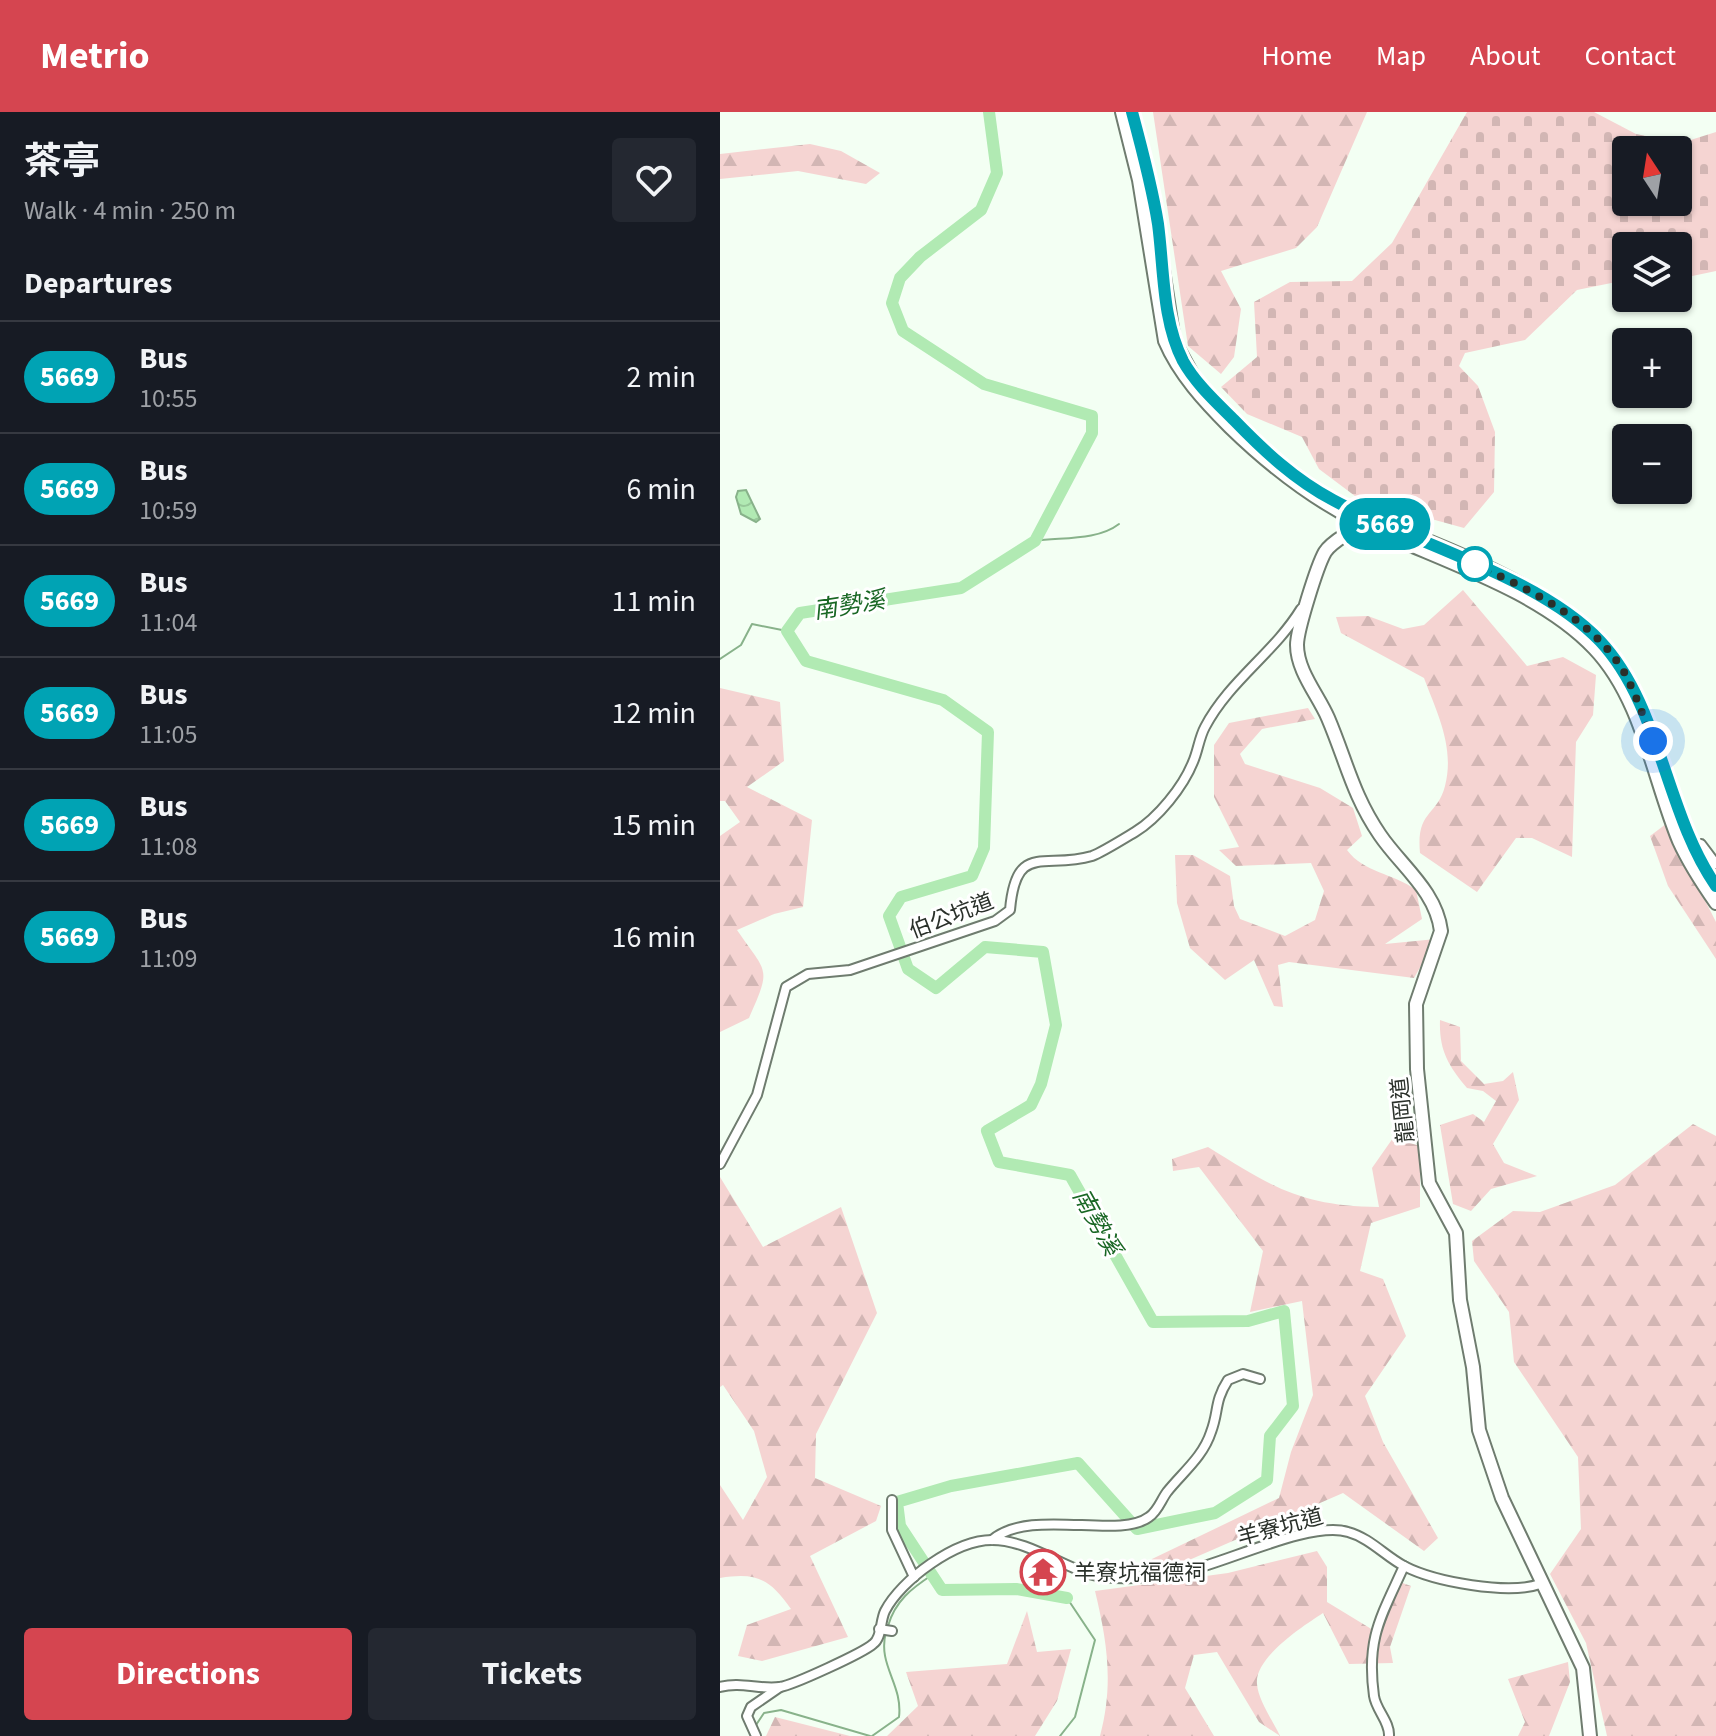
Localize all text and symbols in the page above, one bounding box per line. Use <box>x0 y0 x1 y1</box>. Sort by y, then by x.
text: Metrio <box>40 29 150 83</box>
text: Home <box>1261 36 1332 76</box>
text: Map <box>1376 36 1426 76</box>
text: About <box>1470 36 1541 76</box>
text: Contact <box>1585 36 1676 76</box>
text: 茶亭 <box>24 135 100 189</box>
north arrow <box>1612 136 1692 216</box>
map controls <box>1612 136 1692 504</box>
button: heart <box>612 138 696 222</box>
text: Walk · 4 min · 250 m <box>24 192 236 229</box>
button: layers <box>1612 232 1692 312</box>
text: Departures <box>24 262 172 305</box>
button: + <box>1612 328 1692 408</box>
text: Bus <box>139 337 188 380</box>
text: 2 min <box>626 356 696 399</box>
text: 5669 <box>40 357 99 397</box>
text: 10:55 <box>139 380 197 417</box>
button: − <box>1612 424 1692 504</box>
text: Bus <box>139 449 188 492</box>
text: 6 min <box>626 468 696 511</box>
text: 5669 <box>40 469 99 509</box>
text: 10:59 <box>139 492 197 529</box>
line badge: 5669 <box>1329 498 1441 550</box>
text: 5669 <box>1355 504 1415 544</box>
unlabelled marker <box>1458 547 1492 581</box>
text: Bus <box>139 561 188 604</box>
text: 11 min <box>612 580 696 623</box>
text: 5669 <box>40 581 99 621</box>
water label: 南勢溪 <box>811 582 890 628</box>
text: 11:04 <box>139 604 197 641</box>
text: Bus <box>139 673 188 716</box>
text: 12 min <box>612 692 696 735</box>
text: 5669 <box>40 693 99 733</box>
text: 11:05 <box>139 716 197 753</box>
your location <box>1633 721 1673 761</box>
text: Bus <box>139 785 188 828</box>
text: 15 min <box>612 804 696 847</box>
text: 5669 <box>40 805 99 845</box>
text: 11:08 <box>139 828 197 865</box>
street label: 伯公坑道 <box>905 885 998 947</box>
text: Bus <box>139 897 188 940</box>
text: 16 min <box>612 916 696 959</box>
text: 5669 <box>40 917 99 957</box>
text: 11:09 <box>139 940 197 977</box>
street label: 龍岡道 <box>1384 1075 1422 1144</box>
water label: 南勢溪 <box>1064 1182 1131 1265</box>
street label: 羊寮坑道 <box>1234 1500 1327 1554</box>
temple icon: 羊寮坑福德祠 <box>1019 1548 1067 1596</box>
place label: 羊寮坑福德祠 <box>1074 1557 1206 1589</box>
button: Directions <box>24 1628 352 1720</box>
button: Tickets <box>368 1628 696 1720</box>

